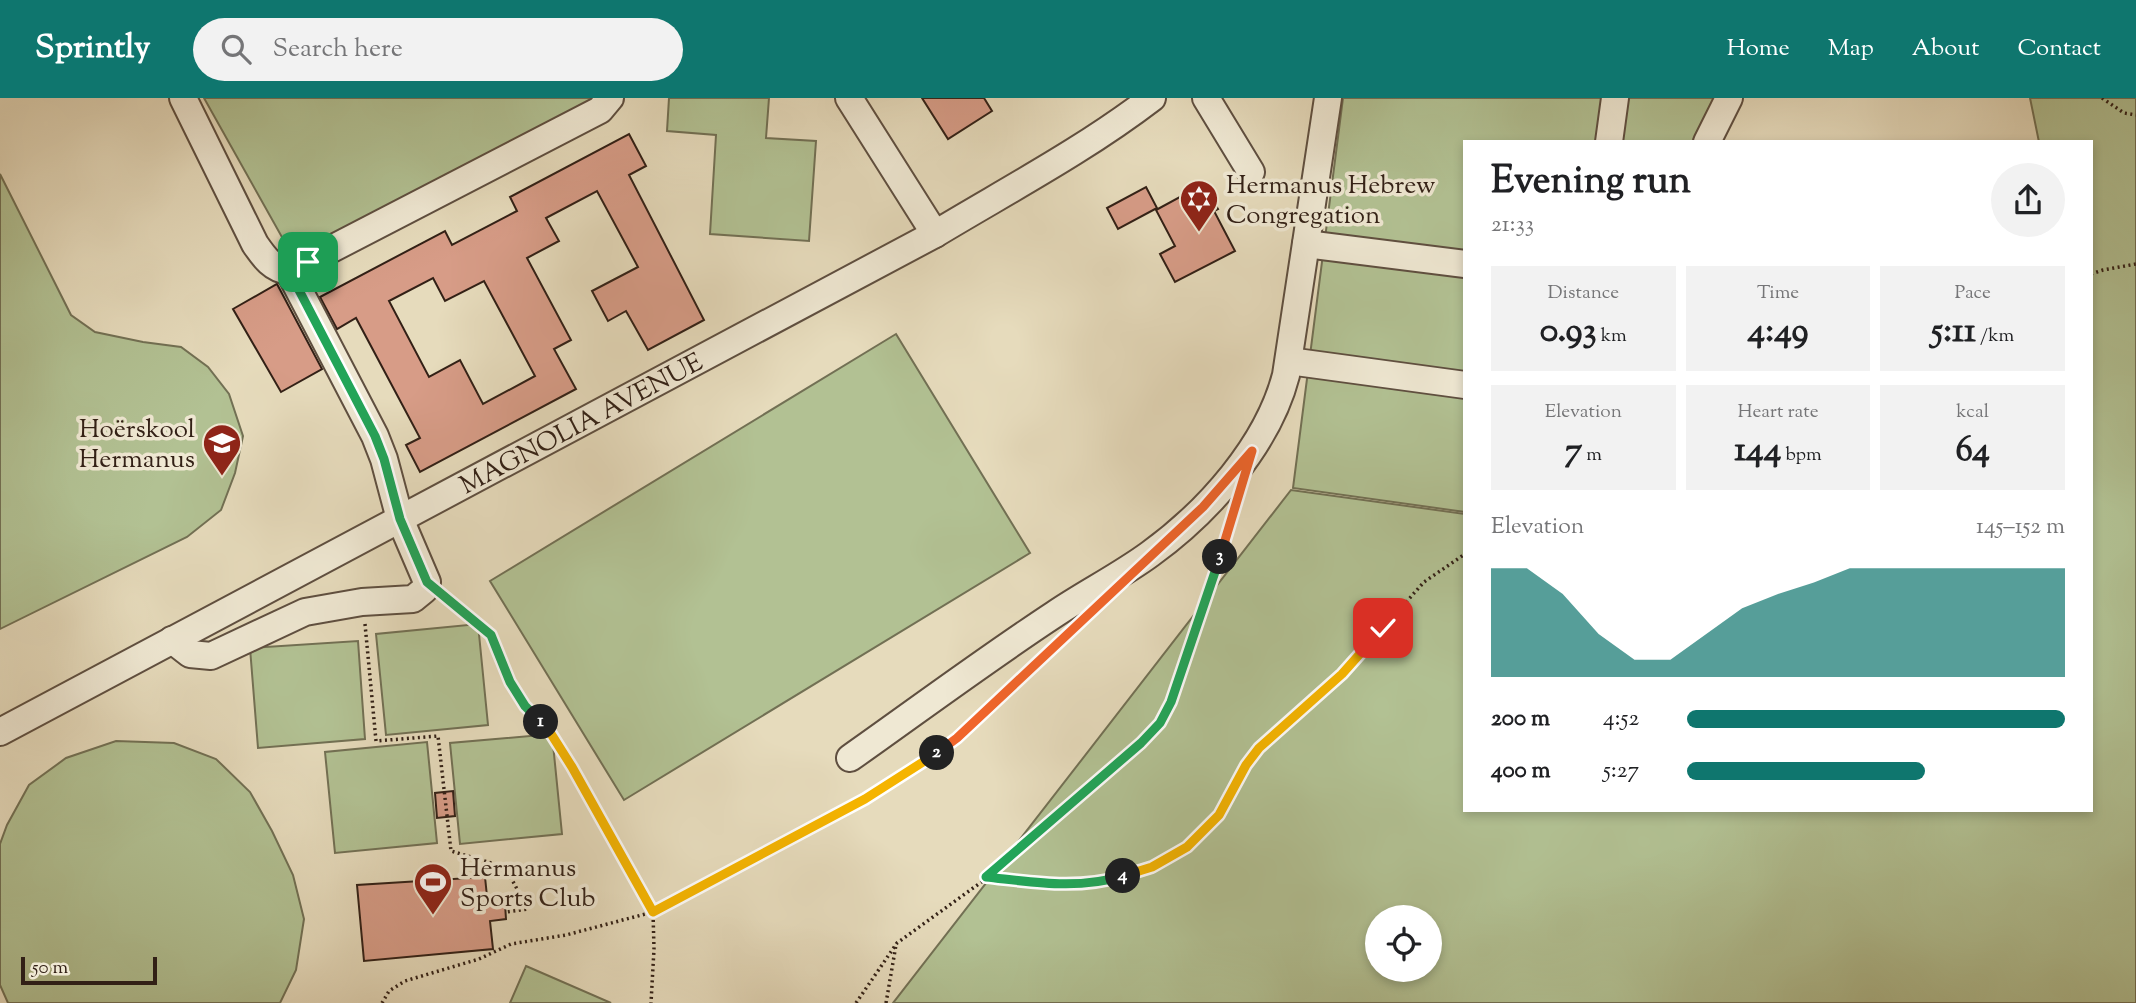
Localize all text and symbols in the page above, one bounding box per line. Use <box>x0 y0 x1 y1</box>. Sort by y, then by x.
search box <box>193 18 683 81</box>
text: Sprintly <box>35 25 151 73</box>
icon: search <box>217 30 255 68</box>
text: Search here <box>273 31 403 68</box>
text: Home <box>1727 32 1790 66</box>
text: Map <box>1828 32 1874 66</box>
text: About <box>1912 32 1979 66</box>
text: Contact <box>2017 32 2101 66</box>
text: Evening run <box>1491 156 1691 210</box>
button: share <box>1991 163 2065 237</box>
place label: Hermanus Hebrew Congregation <box>1226 168 1435 235</box>
synagogue icon: Hermanus Hebrew Congregation <box>1178 178 1220 233</box>
text: 21:33 <box>1491 209 1534 242</box>
pin <box>278 232 338 292</box>
icon: arrive <box>289 243 327 281</box>
text: Distance <box>1548 280 1619 307</box>
text: Time <box>1757 280 1799 307</box>
text: Pace <box>1954 280 1991 307</box>
text: 0.93 <box>1540 307 1597 358</box>
text: 4:49 <box>1747 307 1809 358</box>
text: 5:11 <box>1931 307 1976 358</box>
text: km <box>1597 323 1627 350</box>
text: /km <box>1976 323 2014 350</box>
street label: MAGNOLIA AVENUE <box>454 345 710 505</box>
text: Elevation <box>1545 399 1622 426</box>
text: Heart rate <box>1737 399 1819 426</box>
text: kcal <box>1956 399 1989 426</box>
place label: Hoërskool Hermanus <box>79 412 195 479</box>
school or university icon: Hoërskool Hermanus <box>201 422 243 477</box>
text: 7 <box>1565 426 1582 477</box>
text: 144 <box>1734 426 1781 477</box>
text: 64 <box>1955 426 1990 477</box>
text: m <box>1582 442 1602 469</box>
text: bpm <box>1781 442 1822 469</box>
text: Elevation <box>1491 511 1584 544</box>
text: 145–152 m <box>1976 511 2065 544</box>
pin: 3 <box>1202 540 1238 574</box>
text: 3 <box>1216 543 1223 570</box>
pin <box>1353 598 1413 658</box>
icon: check <box>1364 609 1402 647</box>
text: 200 m <box>1491 703 1550 736</box>
text: 4:52 <box>1603 703 1639 736</box>
pin: 1 <box>524 704 558 740</box>
text: 1 <box>537 708 544 735</box>
pin: 2 <box>920 736 954 770</box>
text: 2 <box>932 739 941 766</box>
text: 400 m <box>1491 755 1551 788</box>
text: 5:27 <box>1603 755 1639 788</box>
place label: Hermanus Sports Club <box>460 851 595 918</box>
pin: 4 <box>1106 858 1140 894</box>
sports icon: Hermanus Sports Club <box>412 861 454 916</box>
text: 4 <box>1118 862 1127 889</box>
map controls <box>1365 905 1442 982</box>
button: locate <box>1365 905 1442 982</box>
scale bar <box>21 954 158 986</box>
text: 50 m <box>32 955 68 982</box>

